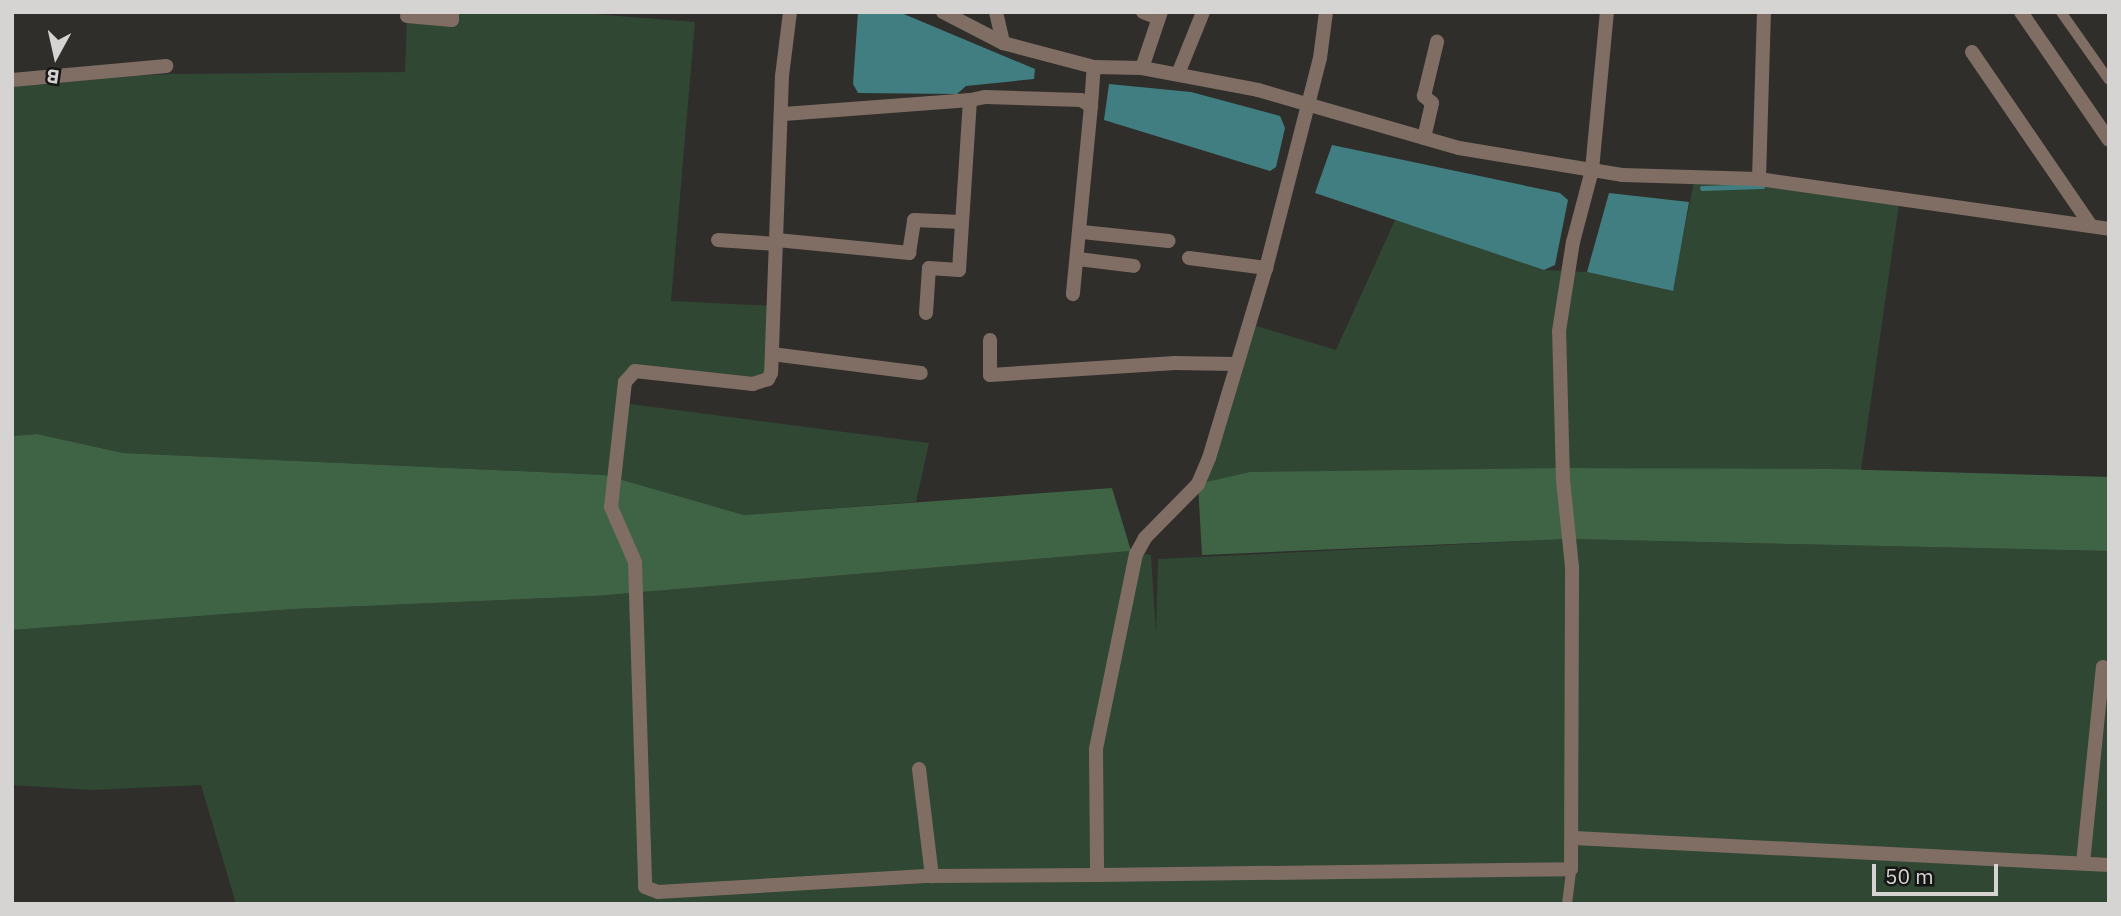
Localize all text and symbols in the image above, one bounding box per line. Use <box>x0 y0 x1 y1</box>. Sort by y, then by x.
north arrow <box>21 21 91 91</box>
text: B <box>45 64 61 90</box>
scale bar <box>1876 850 2002 894</box>
text: 50 m <box>1885 862 1934 890</box>

